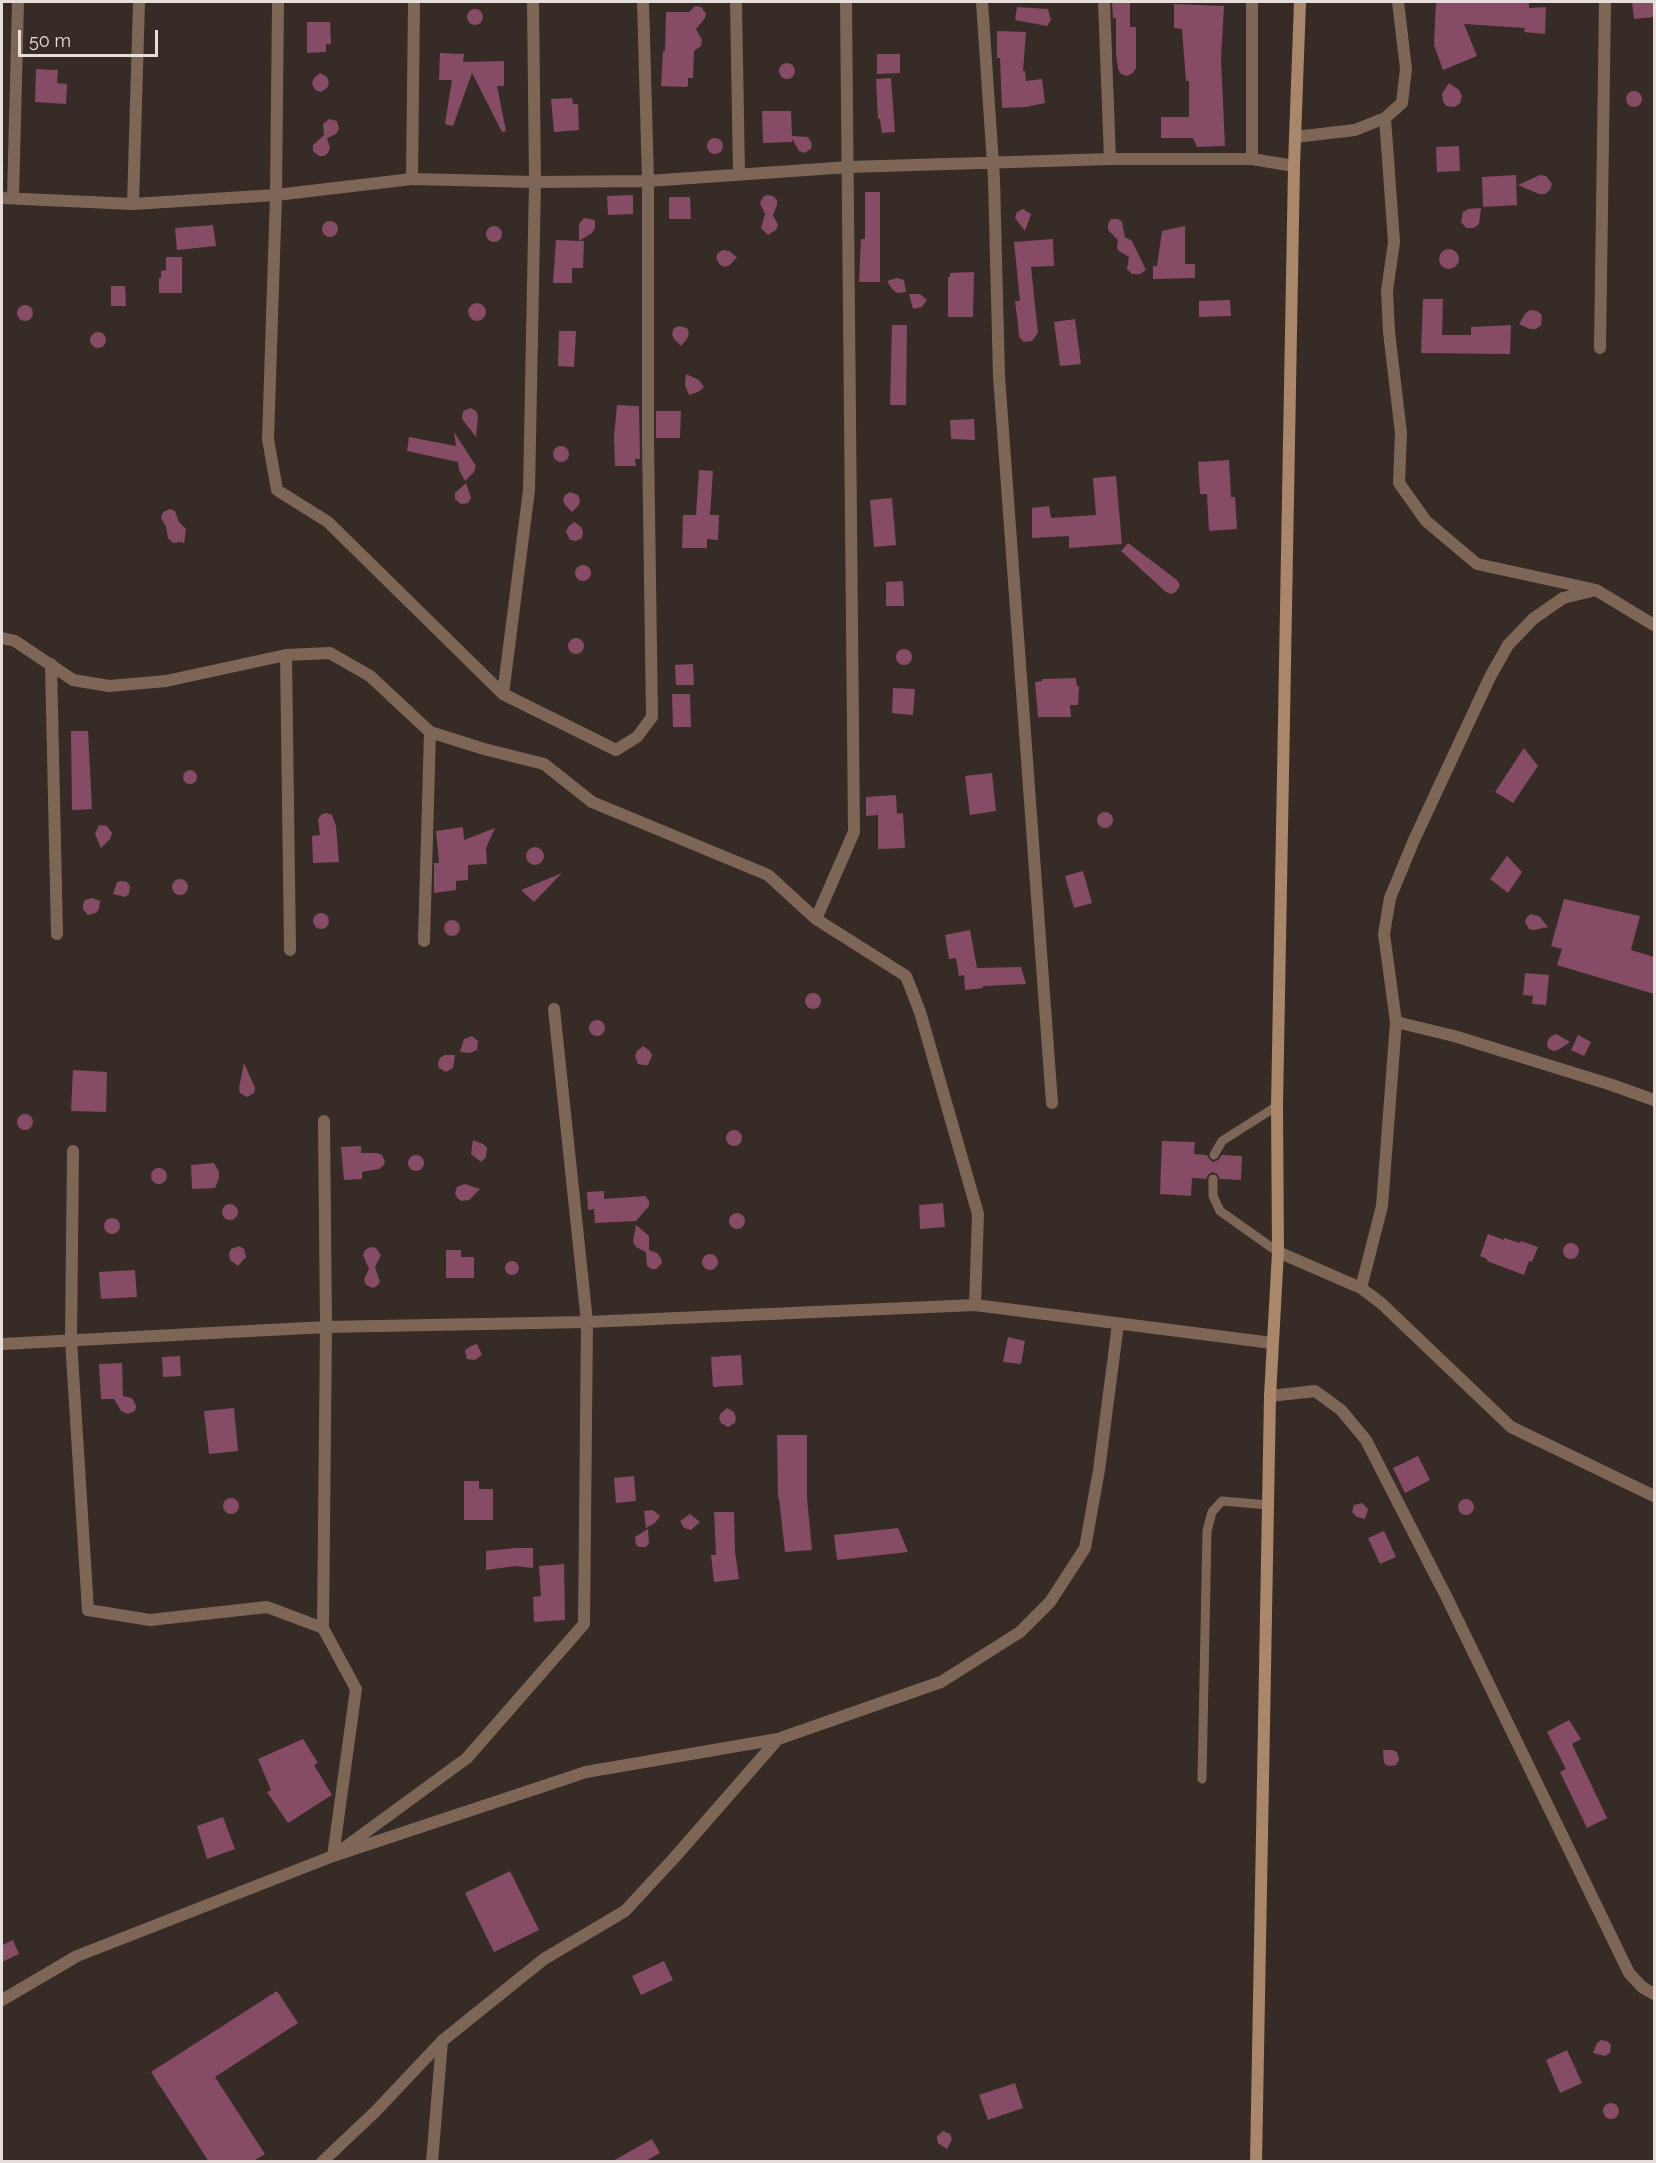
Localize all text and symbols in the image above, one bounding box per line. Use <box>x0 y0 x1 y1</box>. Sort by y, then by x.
scale bar <box>21 18 160 56</box>
text: 50 m <box>29 30 71 51</box>

